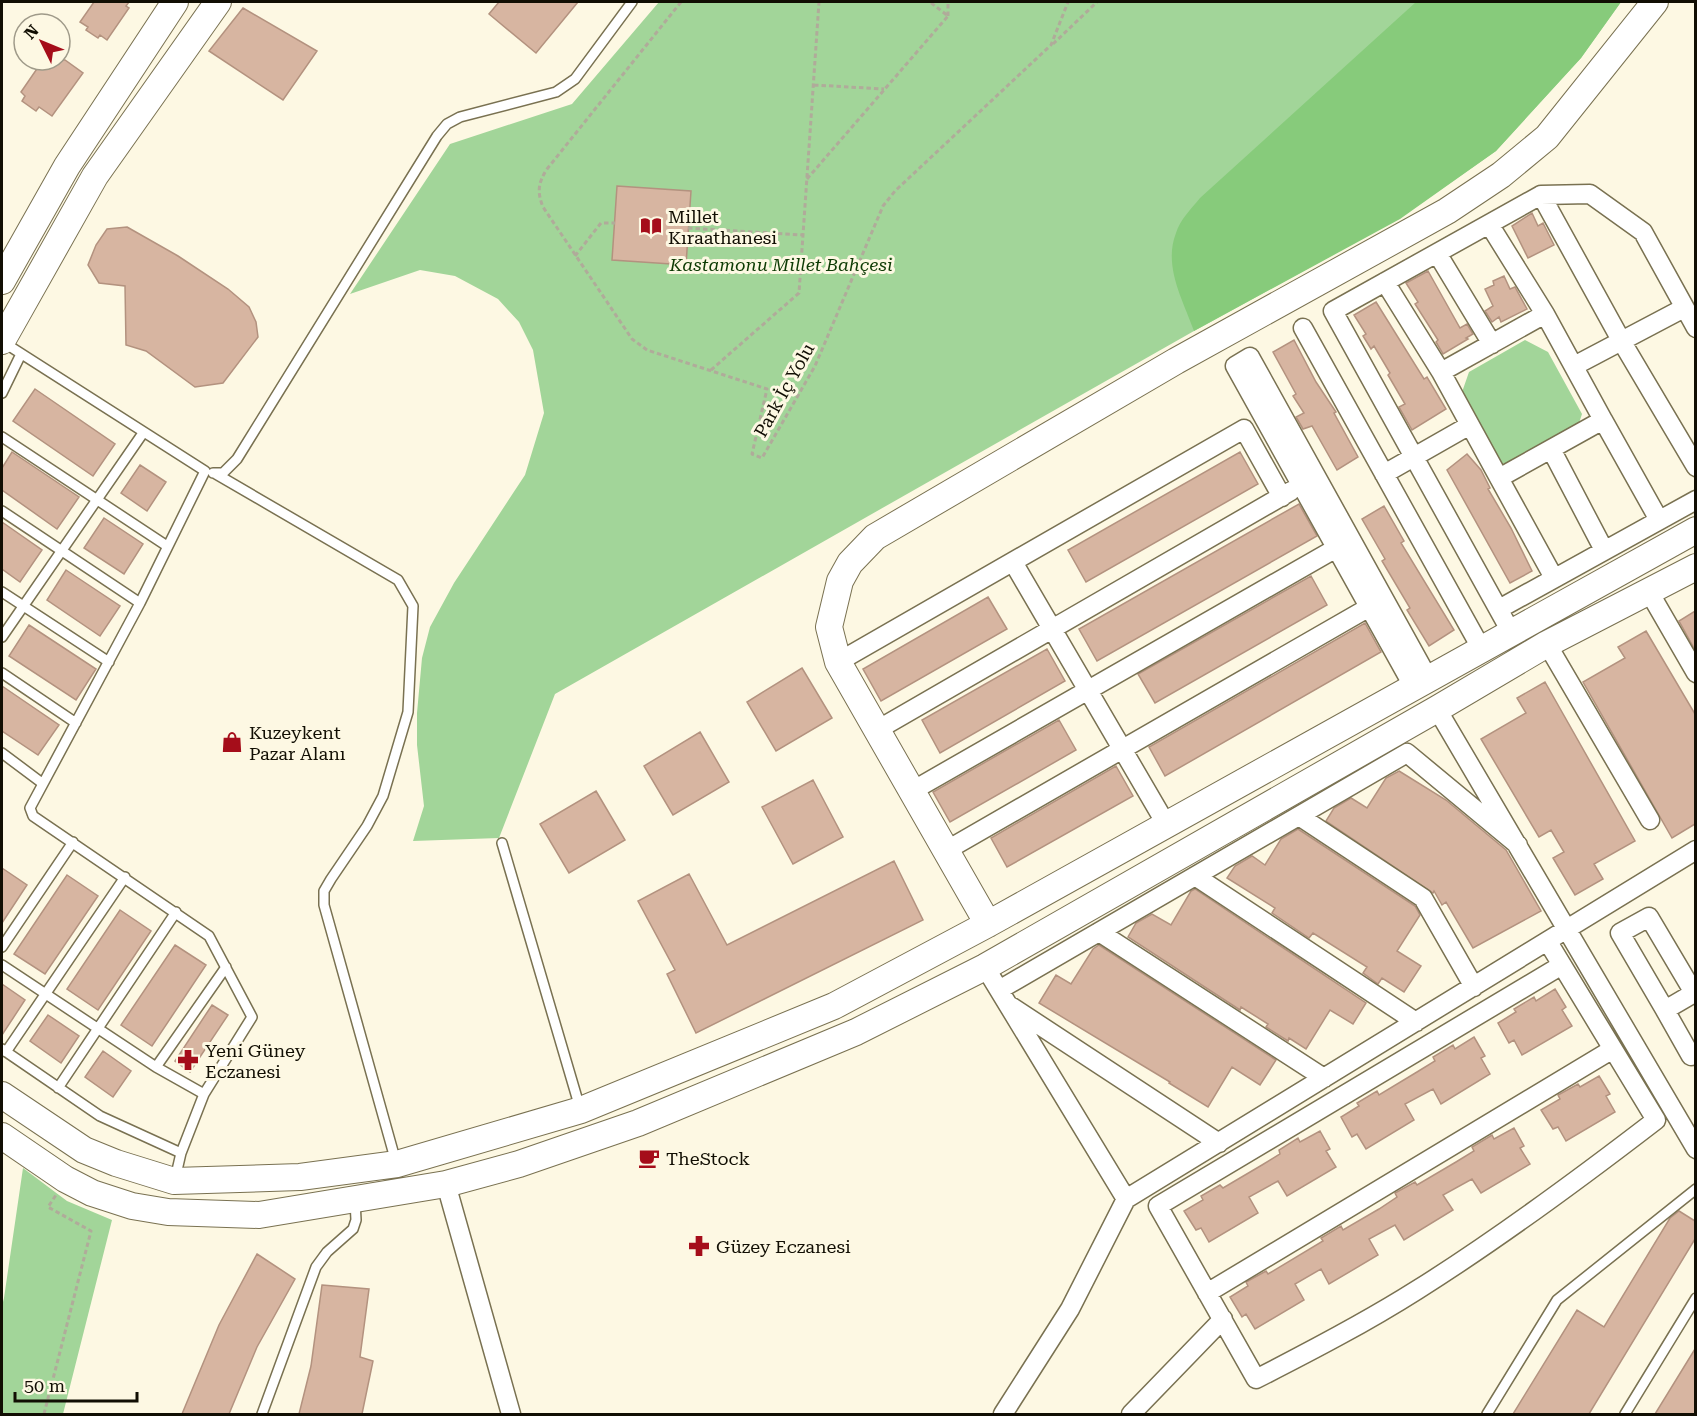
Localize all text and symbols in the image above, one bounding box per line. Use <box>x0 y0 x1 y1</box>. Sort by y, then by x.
north arrow <box>12 12 72 72</box>
text: N <box>20 21 43 43</box>
place label: Millet Kıraathanesi <box>668 206 777 248</box>
library icon: Millet Kıraathanesi <box>639 214 663 238</box>
park label: Kastamonu Millet Bahçesi <box>668 254 893 275</box>
street label: Park İç Yolu <box>750 339 818 441</box>
place label: Kuzeykent Pazar Alanı <box>249 722 346 764</box>
shop icon: Kuzeykent Pazar Alanı <box>220 730 244 754</box>
place label: Yeni Güney Eczanesi <box>205 1040 306 1082</box>
pharmacy icon: Yeni Güney Eczanesi <box>176 1048 200 1072</box>
cafe icon: TheStock <box>637 1146 661 1170</box>
place label: TheStock <box>666 1148 750 1169</box>
pharmacy icon: Güzey Eczanesi <box>687 1234 711 1258</box>
place label: Güzey Eczanesi <box>716 1236 851 1257</box>
scale bar <box>15 1365 136 1403</box>
text: 50 m <box>24 1375 65 1396</box>

